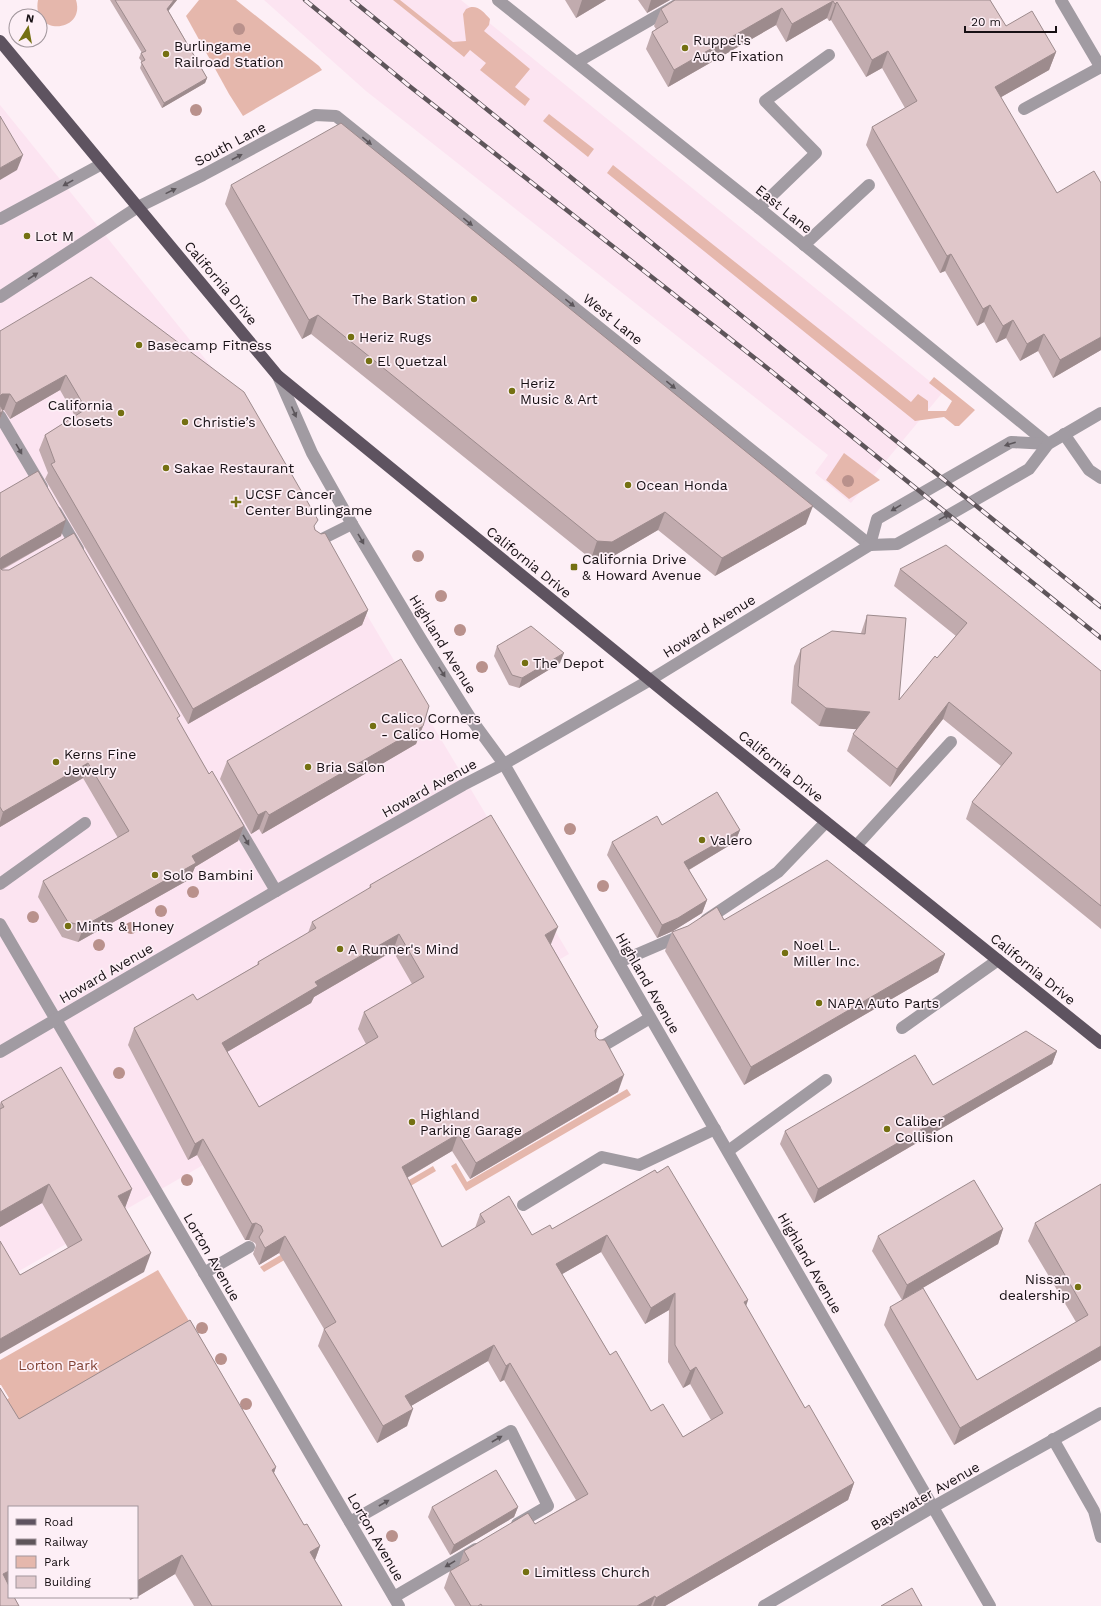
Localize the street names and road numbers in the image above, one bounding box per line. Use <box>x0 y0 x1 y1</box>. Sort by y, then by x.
street label: South Lane <box>192 119 268 169</box>
street label: East Lane <box>753 181 815 237</box>
street label: California Drive <box>181 238 261 328</box>
street label: West Lane <box>580 290 646 348</box>
street label: California Drive <box>483 523 575 601</box>
street label: Howard Avenue <box>660 591 758 661</box>
street label: Highland Avenue <box>406 592 480 696</box>
street label: California Drive <box>735 727 827 805</box>
street label: Howard Avenue <box>379 755 479 821</box>
street label: Highland Avenue <box>613 930 683 1036</box>
street label: California Drive <box>987 930 1079 1008</box>
street label: Howard Avenue <box>56 940 156 1006</box>
street label: Lorton Avenue <box>180 1210 244 1304</box>
street label: Highland Avenue <box>775 1210 845 1316</box>
street label: Bayswater Avenue <box>868 1458 982 1534</box>
street label: Lorton Avenue <box>344 1490 408 1584</box>

